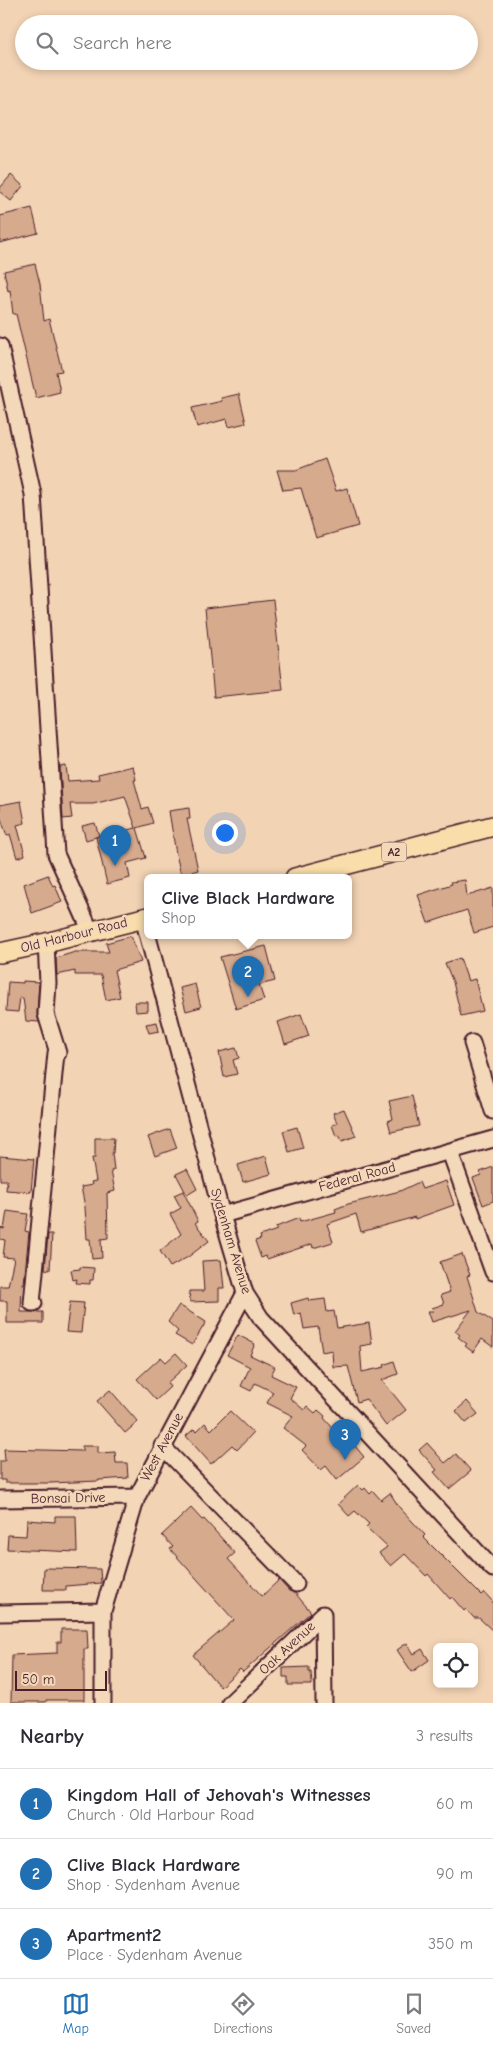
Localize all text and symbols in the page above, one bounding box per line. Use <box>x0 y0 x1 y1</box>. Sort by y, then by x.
search box <box>15 15 478 70</box>
icon: search <box>33 29 61 57</box>
text: Search here <box>73 32 172 54</box>
your location <box>212 820 238 846</box>
pin: 1 <box>99 825 131 866</box>
road number: A2 <box>382 842 406 862</box>
popup <box>144 874 352 939</box>
text: Clive Black Hardware <box>161 887 335 909</box>
text: Shop <box>161 909 196 927</box>
street label: Old Harbour Road <box>19 913 129 957</box>
pin: 2 <box>232 956 264 997</box>
street label: Federal Road <box>317 1159 397 1195</box>
street label: Sydenham Avenue <box>207 1186 255 1296</box>
street label: West Avenue <box>137 1410 187 1484</box>
pin: 3 <box>329 1419 361 1460</box>
street label: Bonsai Drive <box>30 1489 106 1507</box>
street label: Oak Avenue <box>255 1618 319 1678</box>
map controls <box>433 1643 478 1688</box>
button: locate <box>433 1643 478 1688</box>
scale bar <box>15 1668 108 1691</box>
text: 50 m <box>22 1671 54 1688</box>
text: Nearby <box>20 1724 84 1748</box>
text: 3 results <box>416 1727 473 1745</box>
text: Kingdom Hall of Jehovah's Witnesses <box>67 1784 371 1806</box>
text: 1 <box>33 1795 39 1813</box>
text: 60 m <box>436 1795 473 1813</box>
text: Church · Old Harbour Road <box>67 1806 254 1824</box>
text: Clive Black Hardware <box>67 1854 240 1876</box>
text: 2 <box>32 1865 40 1883</box>
text: 90 m <box>436 1865 473 1883</box>
text: Shop · Sydenham Avenue <box>67 1876 240 1894</box>
text: Apartment2 <box>67 1924 161 1946</box>
text: 3 <box>32 1935 40 1953</box>
text: 350 m <box>428 1935 473 1953</box>
text: Place · Sydenham Avenue <box>67 1946 242 1964</box>
tab: Map <box>62 1990 90 2037</box>
tab: Directions <box>213 1990 273 2037</box>
tab: Saved <box>396 1990 431 2037</box>

